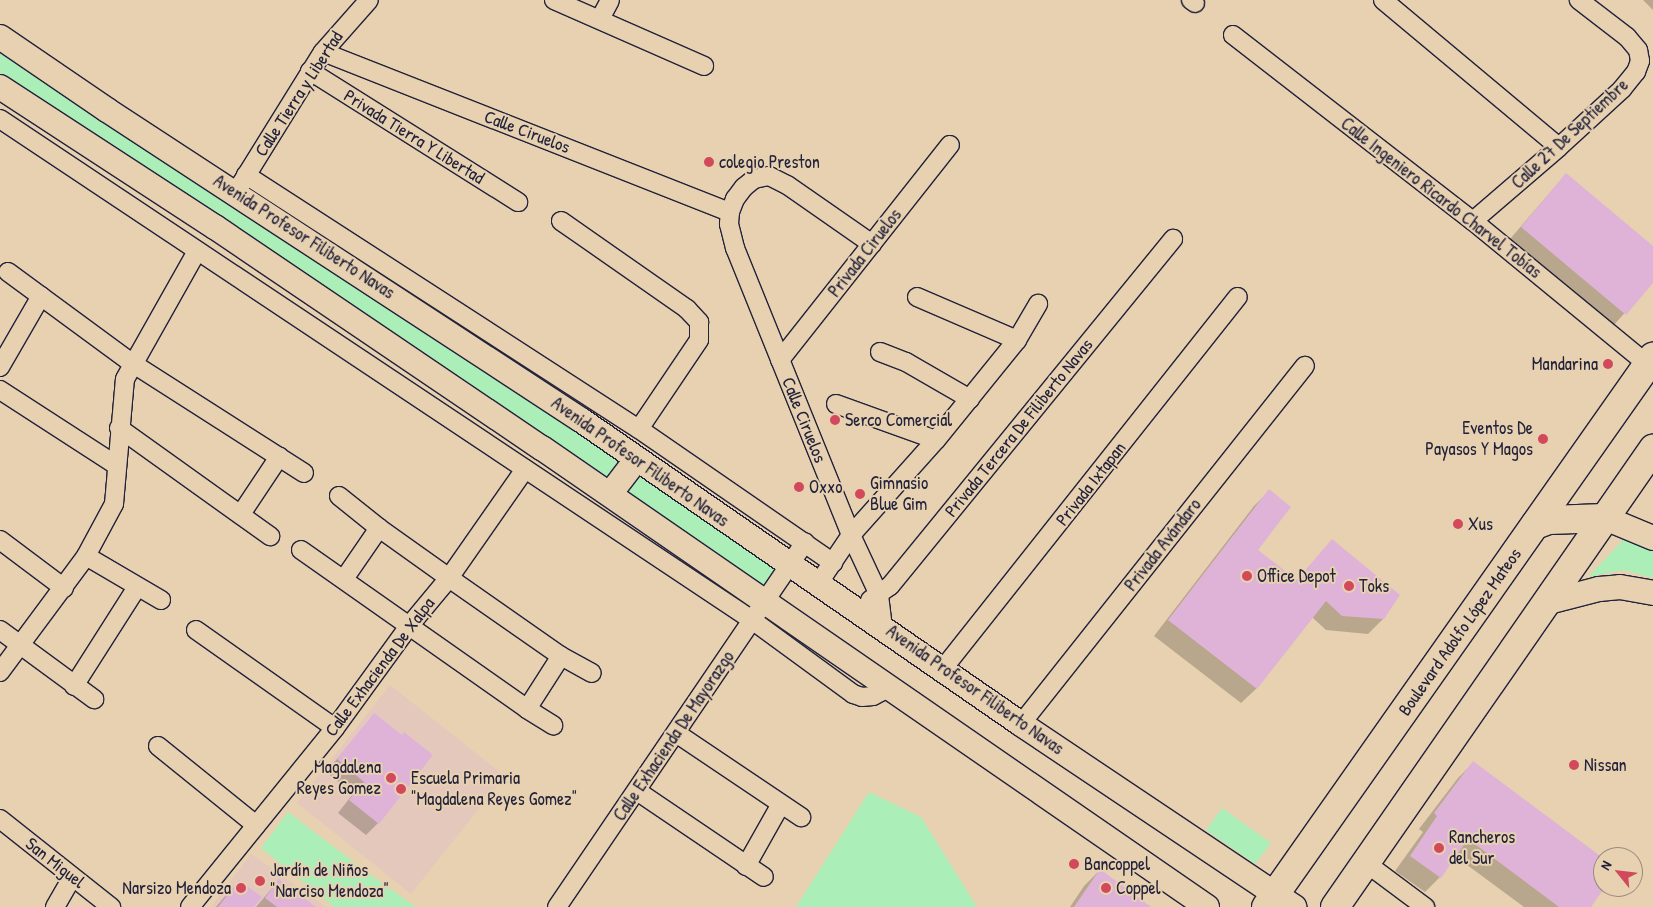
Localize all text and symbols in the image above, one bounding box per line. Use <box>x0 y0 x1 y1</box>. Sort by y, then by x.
street label: Calle Tierra y Libertad <box>250 27 348 161</box>
street label: Calle 27 De Septiembre <box>1507 74 1633 194</box>
street label: Privada Tierra Y Libertad <box>340 85 488 189</box>
street label: Calle Ciruelos <box>481 106 573 158</box>
street label: Calle Ingeniero Ricardo Charvel Tobías <box>1336 113 1546 283</box>
place label: colegio Preston <box>719 151 820 173</box>
marker: colegio Preston <box>703 156 715 168</box>
street label: Avenida Profesor Filiberto Navas <box>209 170 399 304</box>
street label: Privada Ciruelos <box>824 204 906 302</box>
street label: Privada Tercera De Filiberto Navas <box>940 334 1098 522</box>
place label: Mandarina <box>1532 353 1598 375</box>
marker: Mandarina <box>1602 358 1614 370</box>
street label: Calle Ciruelos <box>777 374 831 466</box>
street label: Avenida Profesor Filiberto Navas <box>547 392 733 532</box>
place label: Serco Comercial <box>845 409 952 431</box>
marker: Serco Comercial <box>829 414 841 426</box>
place label: Eventos De Payasos Y Magos <box>1425 418 1533 460</box>
marker: Eventos De Payasos Y Magos <box>1537 433 1549 445</box>
street label: Privada Ixtapan <box>1052 438 1130 530</box>
place label: Gimnasio Blue Gim <box>870 473 928 516</box>
place label: Oxxo <box>809 476 842 498</box>
marker: Oxxo <box>793 481 805 493</box>
marker: Gimnasio Blue Gim <box>854 488 866 500</box>
street label: Privada Avándaro <box>1120 494 1206 596</box>
place label: Xus <box>1468 513 1493 535</box>
marker: Xus <box>1452 518 1464 530</box>
street label: Boulevard Adolfo López Mateos <box>1394 544 1526 720</box>
place label: Office Depot <box>1257 565 1336 587</box>
marker: Office Depot <box>1241 570 1253 582</box>
place label: Toks <box>1359 575 1389 597</box>
marker: Toks <box>1343 580 1355 592</box>
street label: Calle Exhacienda De Xalpa <box>321 593 439 741</box>
street label: Avenida Profesor Filiberto Navas <box>882 620 1068 760</box>
street label: Calle Exhacienda De Mayorazgo <box>609 647 739 825</box>
place label: Nissan <box>1584 754 1627 776</box>
place label: Magdalena Reyes Gomez <box>297 757 381 800</box>
marker: Nissan <box>1568 759 1580 771</box>
place label: Escuela Primaria "Magdalena Reyes Gomez" <box>411 768 577 811</box>
marker: Magdalena Reyes Gomez <box>385 772 397 784</box>
marker: Escuela Primaria "Magdalena Reyes Gomez" <box>395 783 407 795</box>
place label: Rancheros del Sur <box>1449 827 1515 870</box>
street label: San Miguel <box>21 833 89 893</box>
marker: Rancheros del Sur <box>1433 842 1445 854</box>
north arrow <box>1593 847 1643 897</box>
place label: Bancoppel <box>1084 853 1150 875</box>
text: N <box>1595 857 1615 873</box>
marker: Bancoppel <box>1068 858 1080 870</box>
place label: Jardín de Niños "Narciso Mendoza" <box>270 860 389 902</box>
marker: Jardín de Niños "Narciso Mendoza" <box>254 875 266 887</box>
place label: Narsizo Mendoza <box>122 877 231 899</box>
place label: Coppel <box>1116 877 1160 899</box>
marker: Narsizo Mendoza <box>235 882 247 894</box>
marker: Coppel <box>1100 882 1112 894</box>

